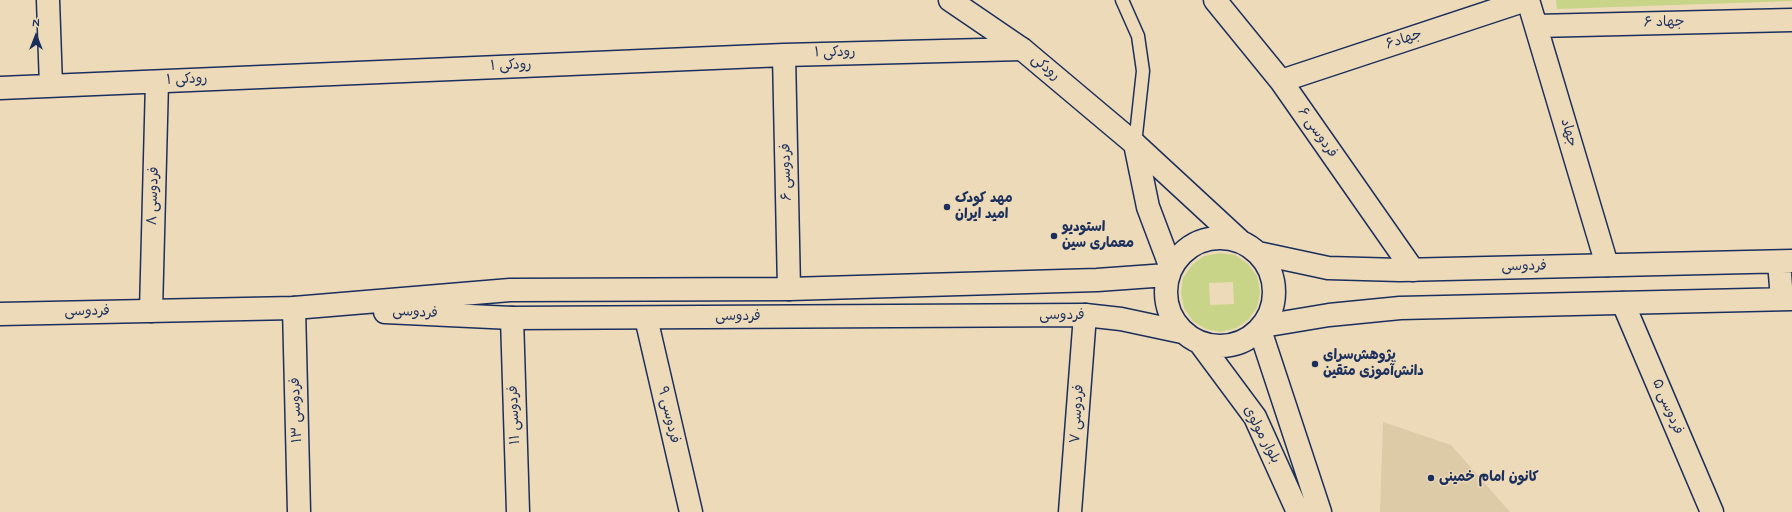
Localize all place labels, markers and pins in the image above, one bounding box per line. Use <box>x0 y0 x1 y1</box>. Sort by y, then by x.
place label: مهد کودک امید ایران <box>955 191 1013 224</box>
marker: مهد کودک امید ایران <box>942 202 952 212</box>
place label: استودیو معماری سین <box>1062 220 1134 252</box>
marker: استودیو معماری سین <box>1049 231 1059 241</box>
place label: پژوهش‌سرای دانش‌آموزی متقین <box>1323 348 1424 380</box>
marker: پژوهش‌سرای دانش‌آموزی متقین <box>1310 359 1320 369</box>
place label: کانون امام خمینی <box>1439 470 1539 486</box>
marker: کانون امام خمینی <box>1426 473 1436 483</box>

